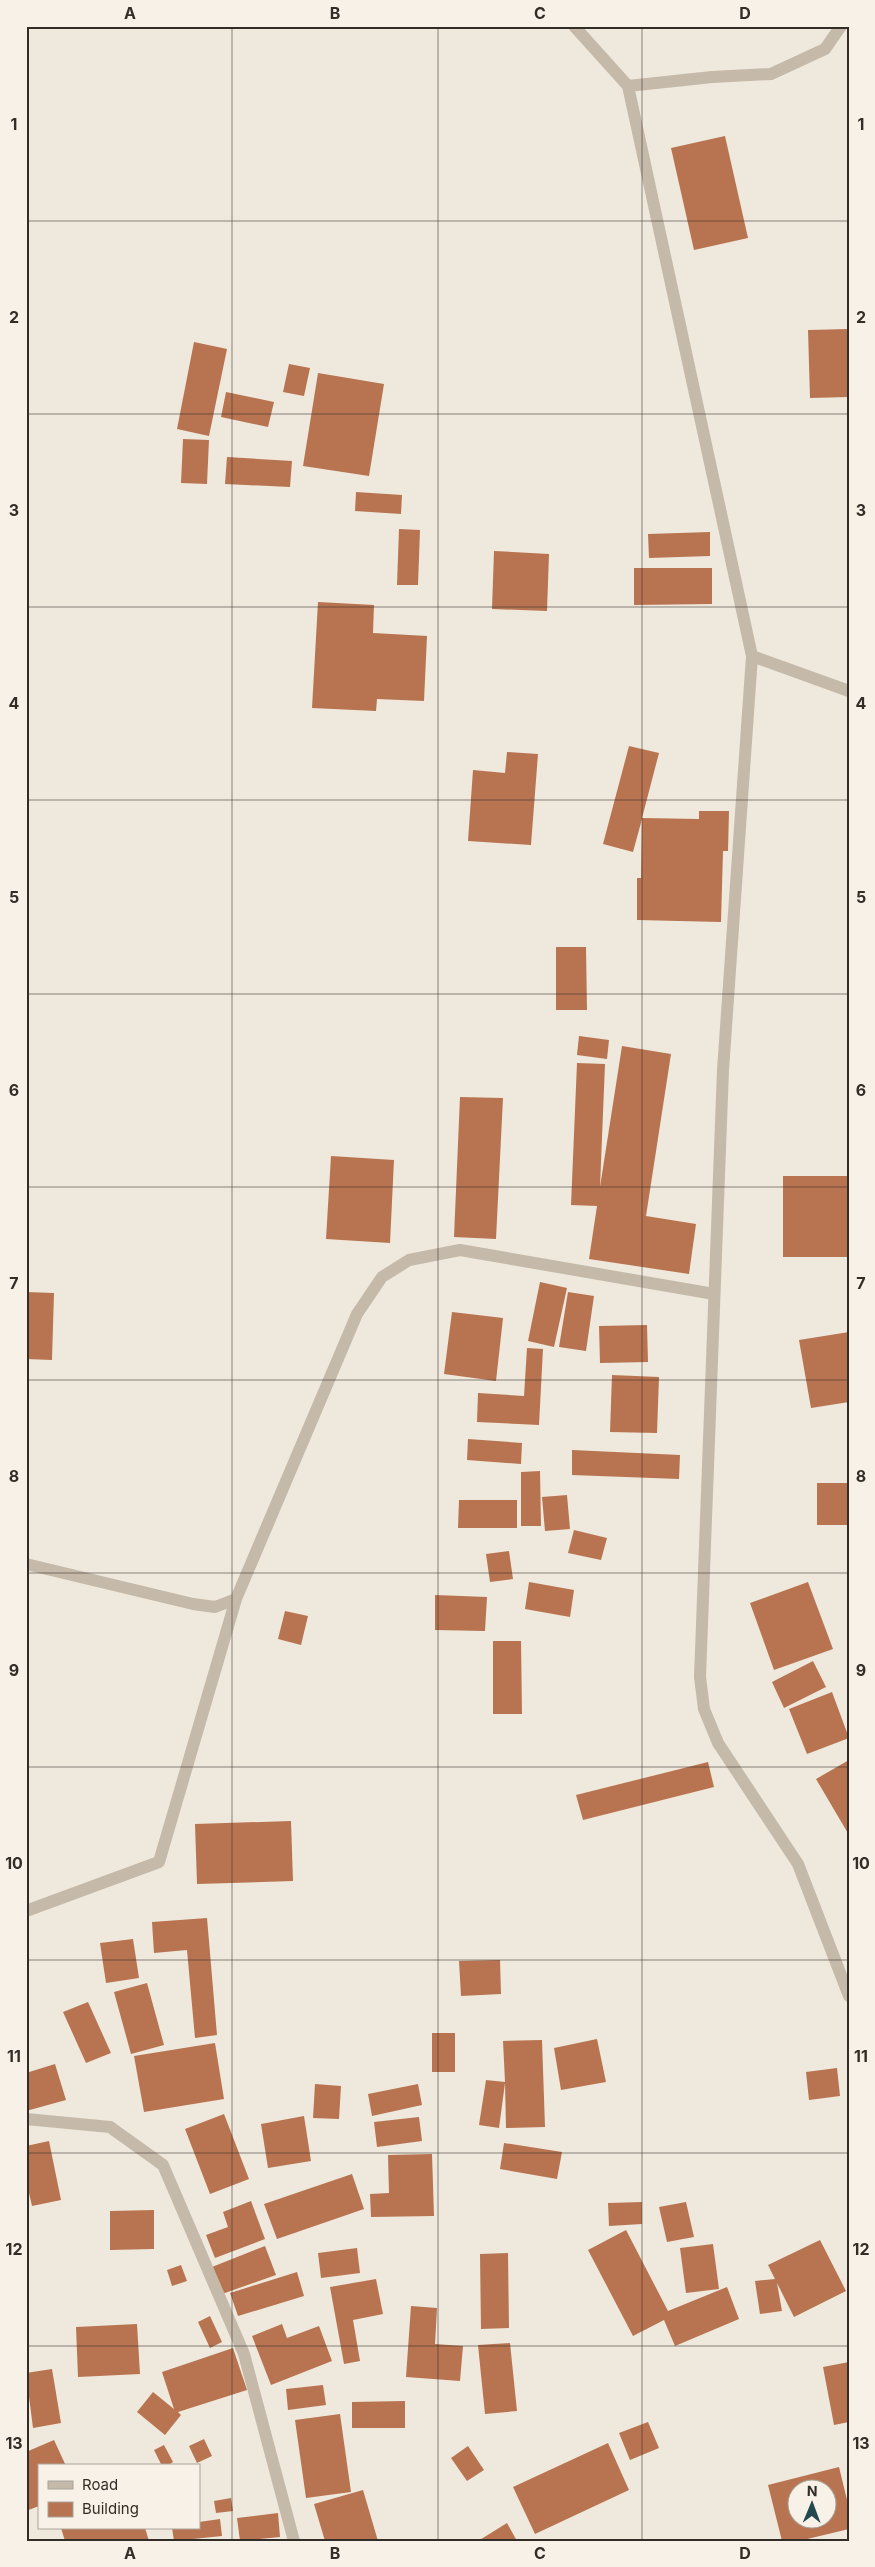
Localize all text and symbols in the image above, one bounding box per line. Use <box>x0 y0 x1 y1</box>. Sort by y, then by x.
text: A <box>124 3 136 23</box>
text: B <box>330 3 340 23</box>
text: C <box>534 3 546 23</box>
text: D <box>739 3 751 23</box>
text: 1 <box>11 114 17 134</box>
text: 1 <box>858 114 864 134</box>
text: 2 <box>9 307 19 327</box>
text: 2 <box>856 307 866 327</box>
text: 3 <box>9 500 19 520</box>
text: 3 <box>856 500 866 520</box>
text: 4 <box>9 693 20 713</box>
text: 4 <box>856 693 867 713</box>
text: 5 <box>9 887 19 907</box>
text: 5 <box>856 887 866 907</box>
text: 6 <box>9 1080 19 1100</box>
text: 6 <box>856 1080 866 1100</box>
text: 7 <box>9 1273 19 1293</box>
text: 7 <box>856 1273 866 1293</box>
text: 8 <box>9 1466 19 1486</box>
text: 8 <box>856 1466 866 1486</box>
text: 9 <box>9 1660 19 1680</box>
text: 9 <box>856 1660 866 1680</box>
text: 10 <box>5 1853 23 1873</box>
text: 10 <box>852 1853 870 1873</box>
text: 11 <box>7 2046 21 2066</box>
text: 11 <box>854 2046 868 2066</box>
text: 12 <box>6 2239 22 2259</box>
text: 12 <box>853 2239 869 2259</box>
text: 13 <box>5 2433 23 2453</box>
text: 13 <box>852 2433 870 2453</box>
legend <box>38 2464 200 2530</box>
text: Road <box>82 2475 118 2494</box>
north arrow <box>788 2480 838 2530</box>
text: N <box>807 2482 818 2499</box>
text: Building <box>82 2499 139 2518</box>
text: A <box>124 2543 136 2563</box>
text: B <box>330 2543 340 2563</box>
text: C <box>534 2543 546 2563</box>
text: D <box>739 2543 751 2563</box>

